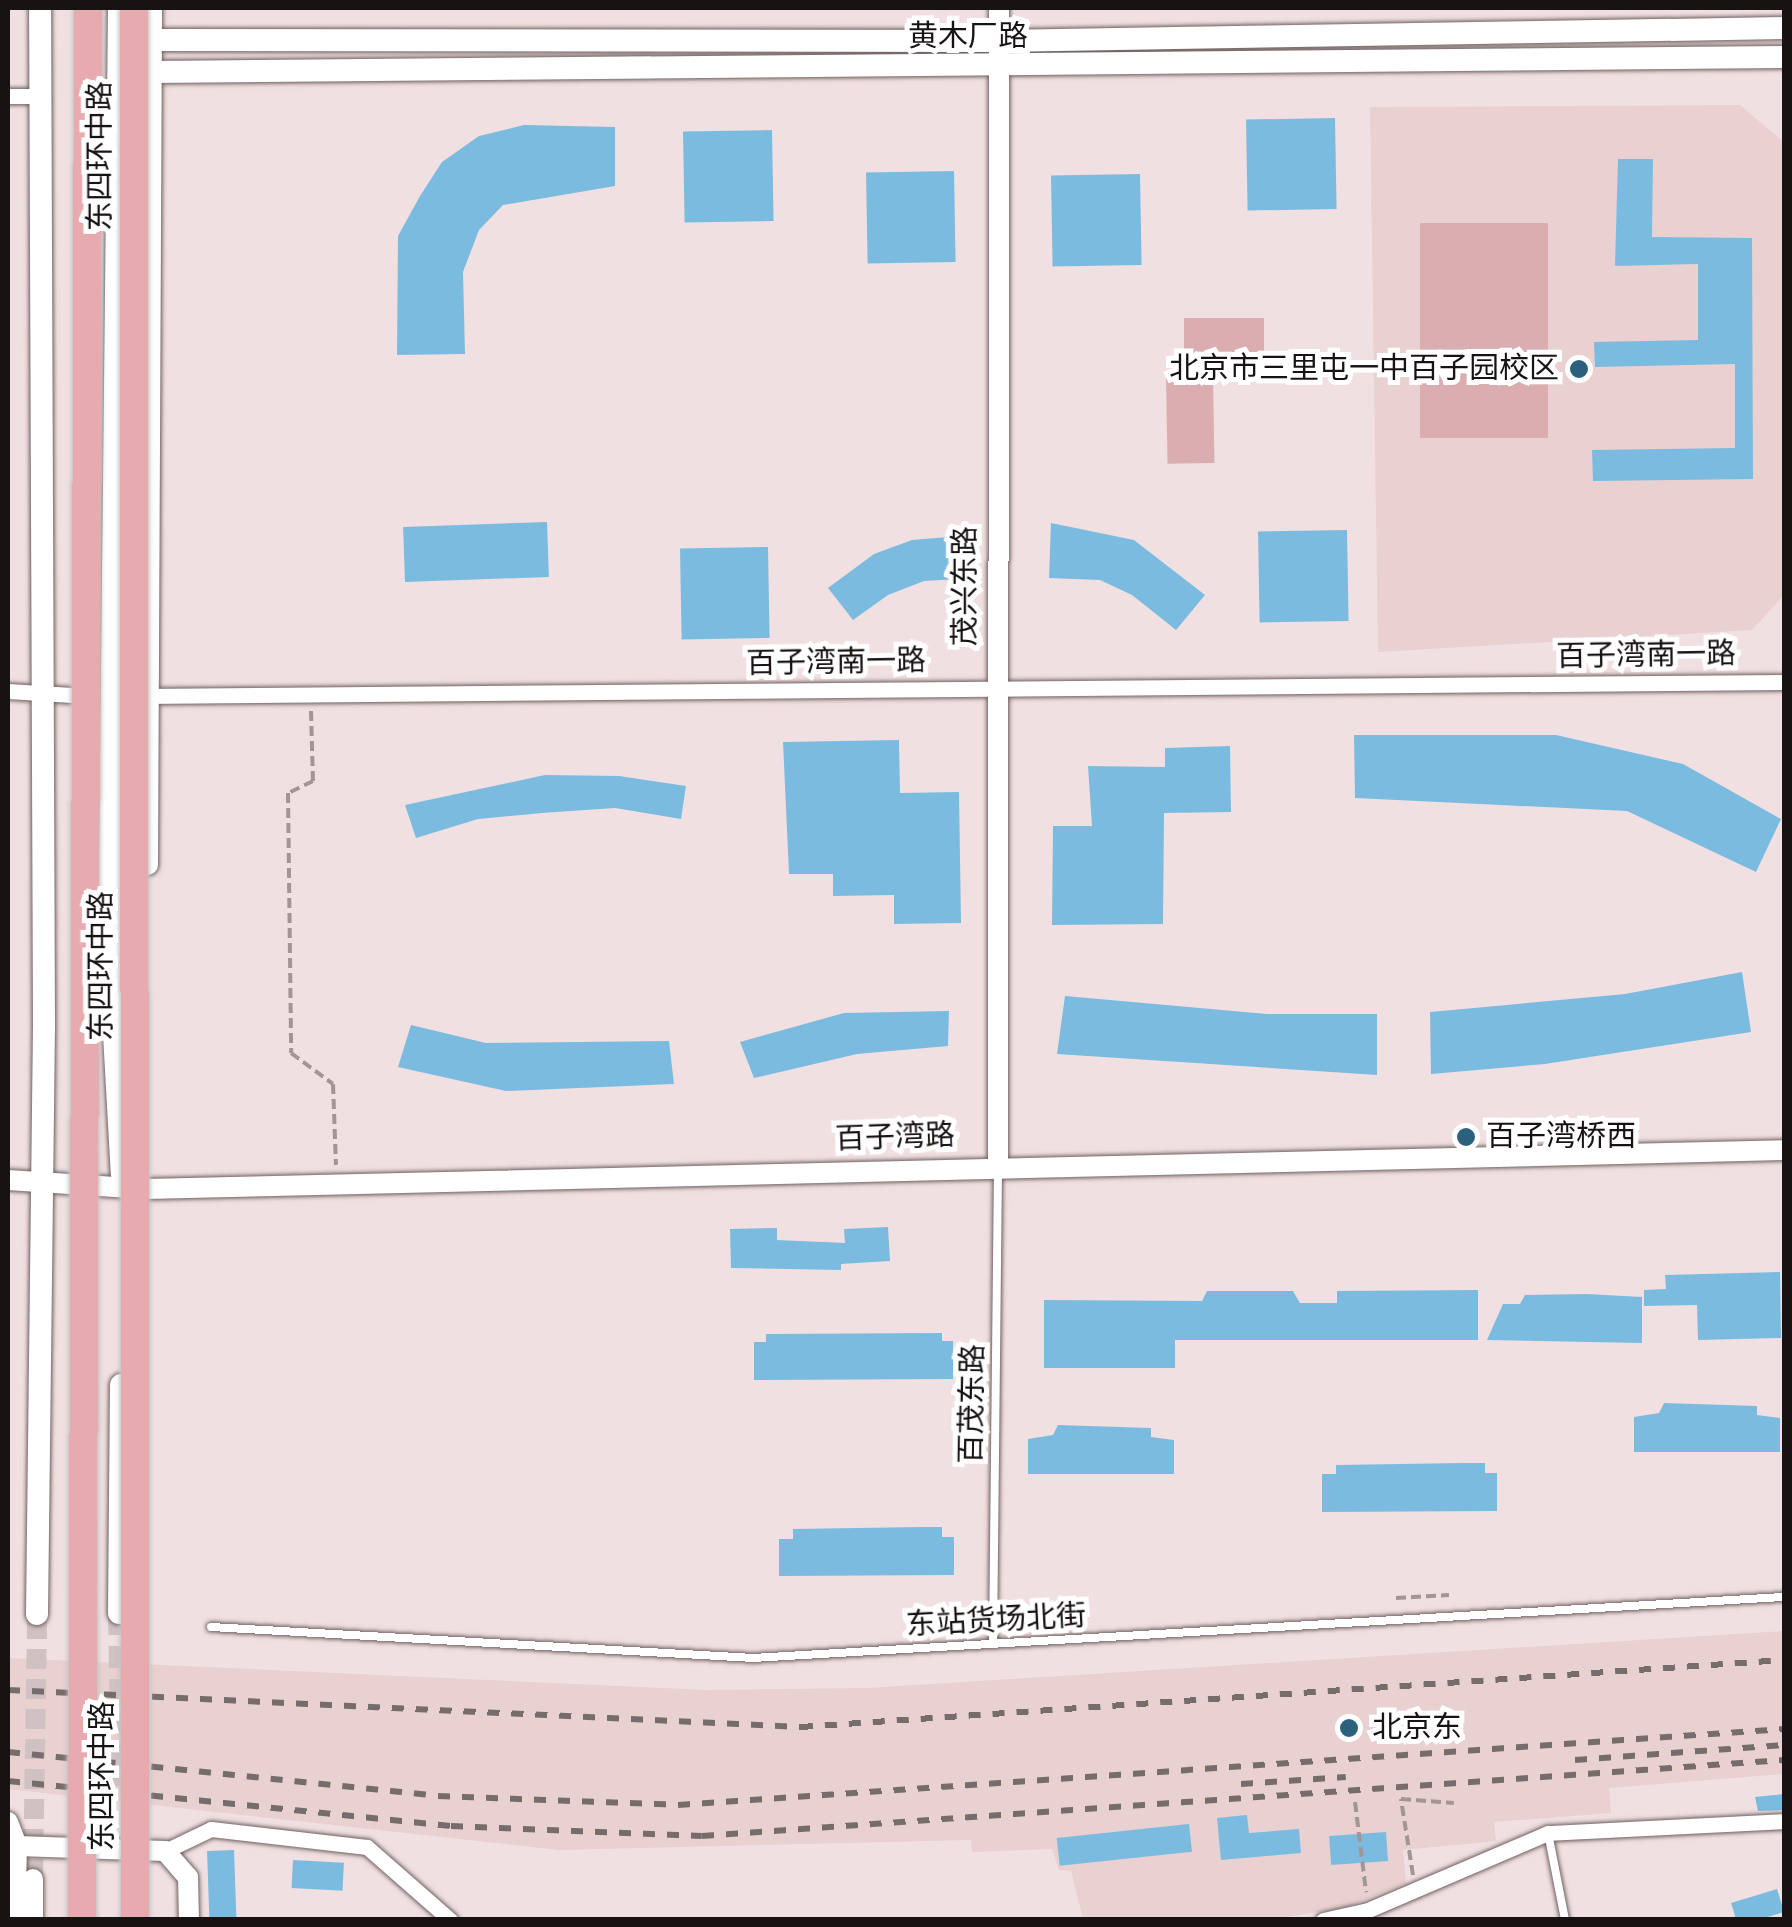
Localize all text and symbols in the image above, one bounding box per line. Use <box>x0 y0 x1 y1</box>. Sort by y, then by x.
street label: 黄木厂路 <box>908 19 1028 55</box>
street label: 东四环中路 <box>83 81 119 231</box>
place label: 北京市三里屯一中百子园校区 <box>1169 351 1559 387</box>
marker: 北京市三里屯一中百子园校区 <box>1568 358 1590 380</box>
street label: 茂兴东路 <box>948 526 984 646</box>
street label: 百子湾南一路 <box>1556 636 1736 676</box>
street label: 百子湾南一路 <box>746 643 926 683</box>
street label: 东四环中路 <box>84 891 120 1041</box>
street label: 百子湾路 <box>834 1118 956 1158</box>
place label: 百子湾桥西 <box>1486 1119 1636 1155</box>
marker: 百子湾桥西 <box>1455 1126 1477 1148</box>
street label: 百茂东路 <box>954 1344 992 1464</box>
street label: 东站货场北街 <box>905 1598 1087 1644</box>
street label: 东四环中路 <box>85 1701 121 1851</box>
place label: 北京东 <box>1372 1710 1462 1746</box>
marker: 北京东 <box>1336 1715 1362 1741</box>

